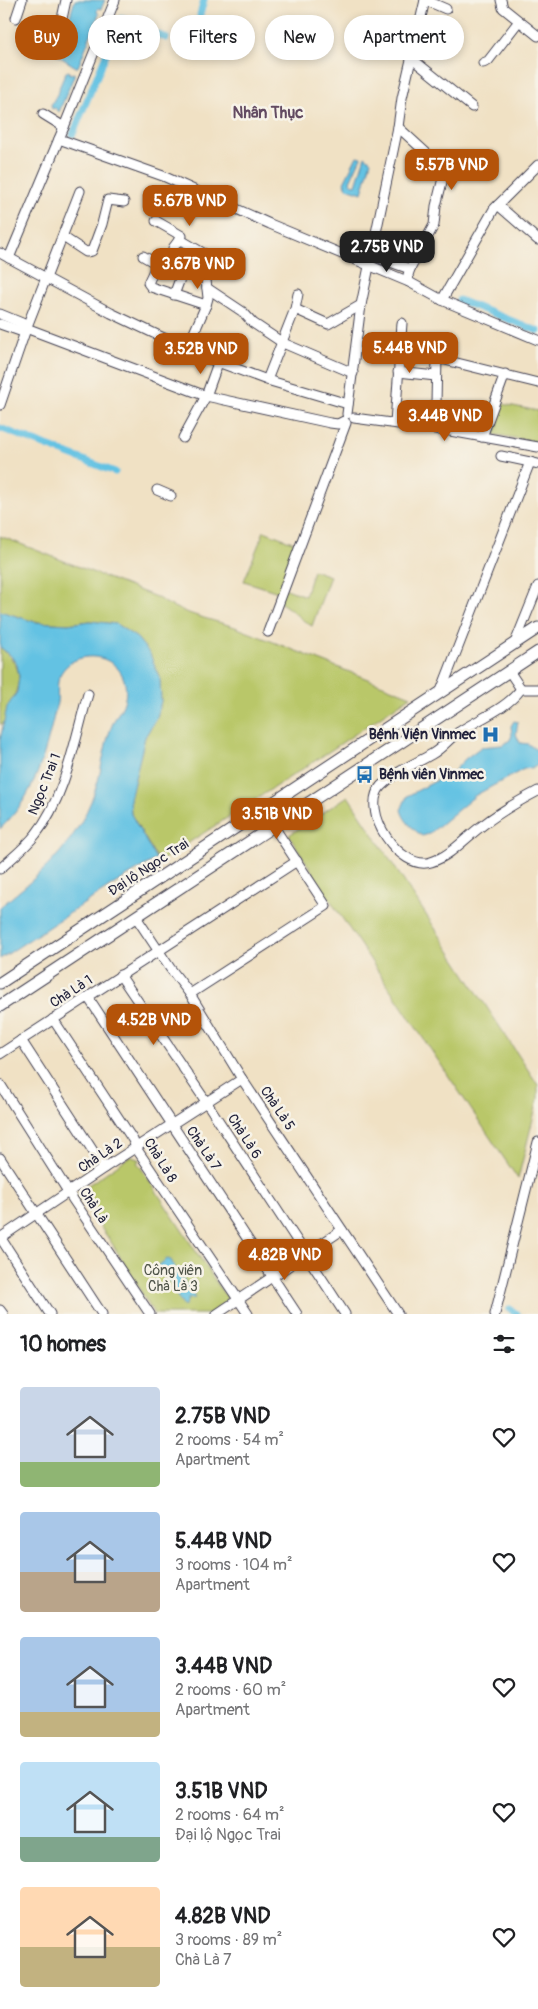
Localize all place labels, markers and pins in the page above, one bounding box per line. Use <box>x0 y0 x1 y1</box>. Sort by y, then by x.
pin: 5.57B VND <box>395 148 509 191</box>
pin: 5.67B VND <box>133 184 247 227</box>
pin: 2.75B VND <box>330 230 444 273</box>
pin: 3.67B VND <box>141 248 255 290</box>
pin: 3.52B VND <box>144 332 258 375</box>
pin: 5.44B VND <box>353 332 467 374</box>
pin: 3.44B VND <box>388 400 502 442</box>
hospital icon: Bệnh Viện Vinmec <box>480 724 500 744</box>
place label: Bệnh Viện Vinmec <box>369 726 476 743</box>
bus stop icon: Bệnh viên Vinmec <box>355 764 375 784</box>
place label: Bệnh viên Vinmec <box>379 766 484 783</box>
pin: 3.51B VND <box>220 798 334 840</box>
pin: 4.52B VND <box>97 1004 211 1046</box>
pin: 4.82B VND <box>228 1238 342 1281</box>

